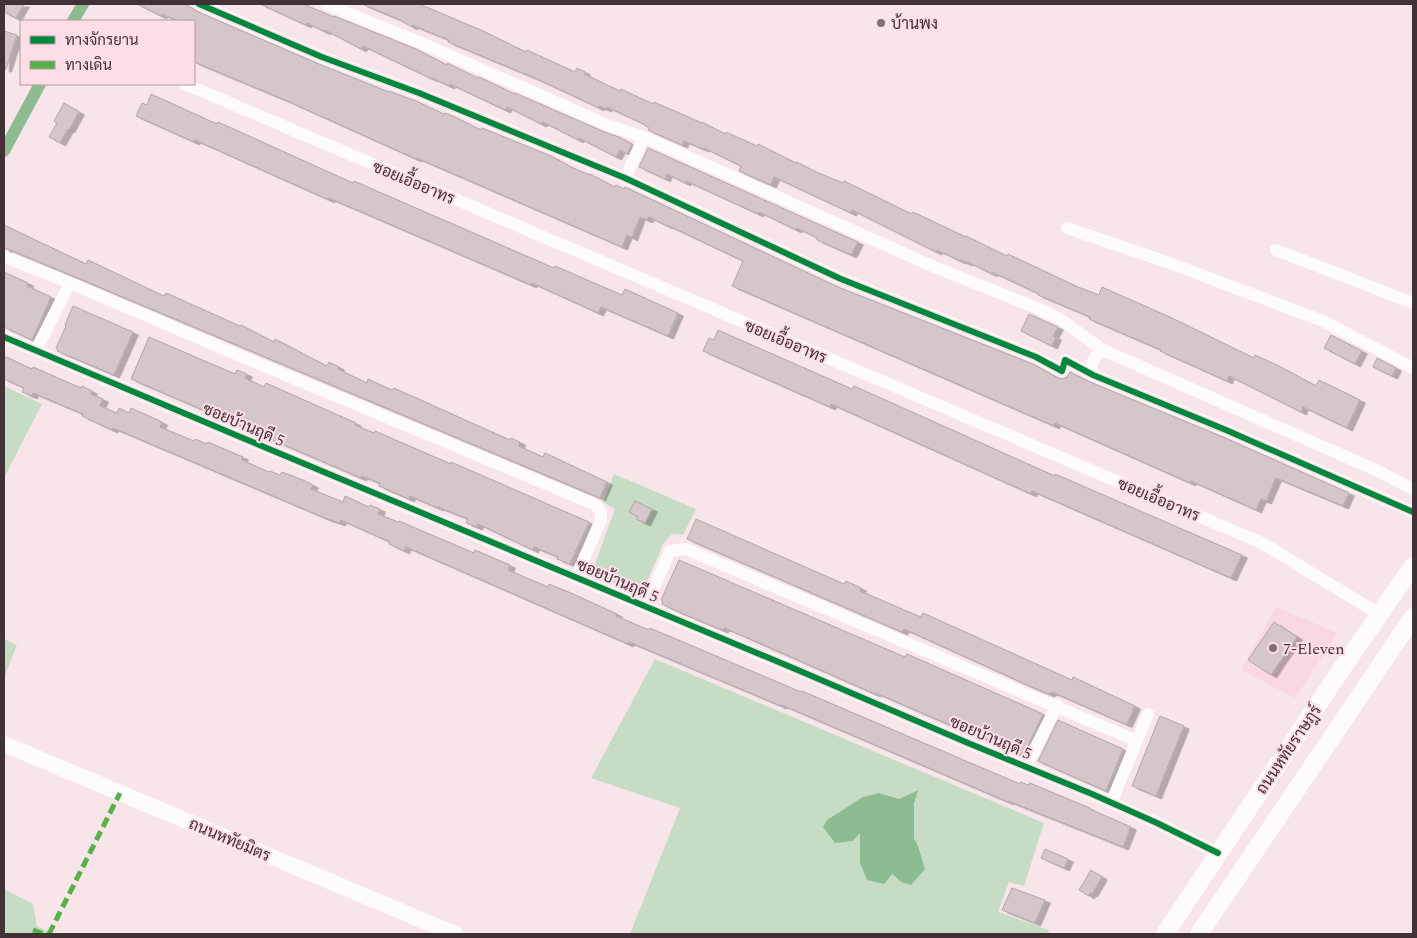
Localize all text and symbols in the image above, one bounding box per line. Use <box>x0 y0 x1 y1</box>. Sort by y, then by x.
place label: บ้านพง <box>891 12 938 36</box>
marker: บ้านพง <box>875 17 887 29</box>
legend <box>20 20 195 85</box>
text: ทางจักรยาน <box>65 29 139 52</box>
text: ทางเดิน <box>65 54 112 77</box>
street label: ซอยเอื้ออาทร <box>369 152 460 211</box>
street label: ซอยเอื้ออาทร <box>741 311 832 370</box>
street label: ซอยบ้านฤดี 5 <box>199 397 289 453</box>
street label: ซอยเอื้ออาทร <box>1114 469 1205 528</box>
street label: ซอยบ้านฤดี 5 <box>573 553 663 609</box>
place label: 7-Eleven <box>1283 637 1345 661</box>
marker: 7-Eleven <box>1267 642 1279 654</box>
street label: ถนนหทัยราษฎร์ <box>1249 699 1328 799</box>
street label: ซอยบ้านฤดี 5 <box>946 710 1036 766</box>
street label: ถนนหทัยมิตร <box>185 812 274 868</box>

